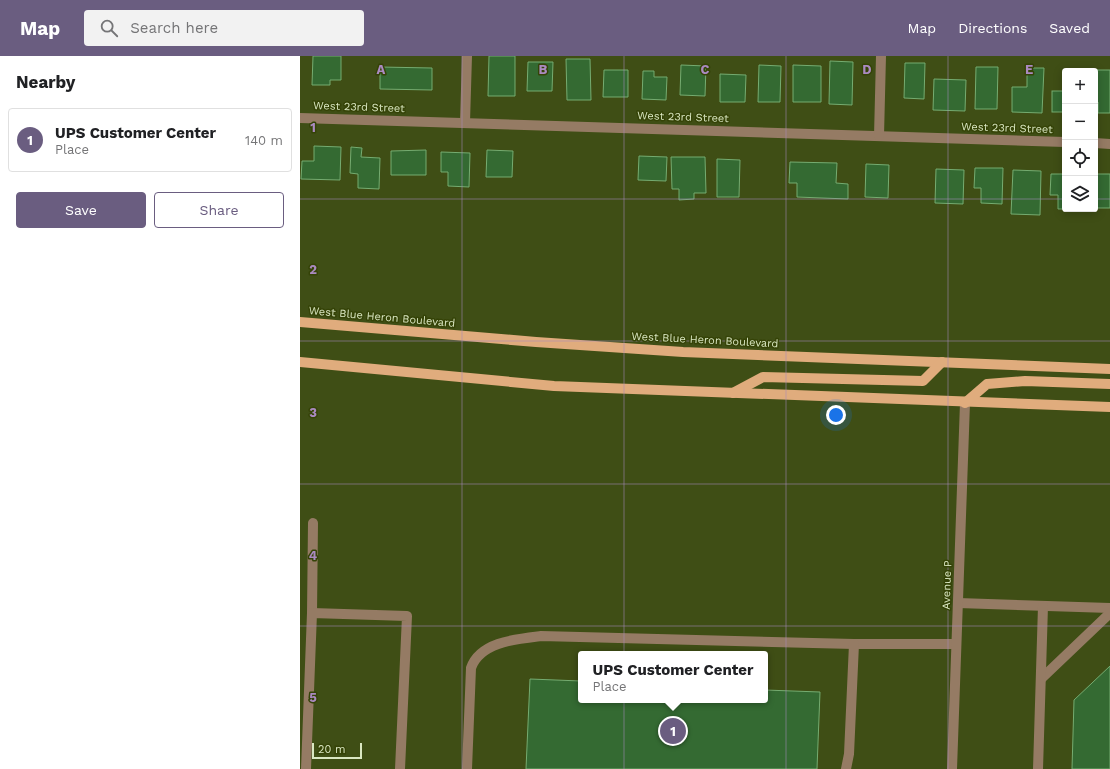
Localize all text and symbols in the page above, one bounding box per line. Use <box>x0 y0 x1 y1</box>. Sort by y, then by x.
search box <box>84 10 364 46</box>
text: Map <box>20 17 60 40</box>
icon: search <box>98 17 120 39</box>
text: Search here <box>130 19 218 37</box>
text: Map <box>908 20 936 36</box>
text: Directions <box>958 20 1027 36</box>
text: Saved <box>1049 20 1090 36</box>
text: A <box>377 62 386 77</box>
text: B <box>539 62 548 77</box>
text: C <box>701 62 710 77</box>
text: D <box>862 62 872 77</box>
text: E <box>1025 62 1033 77</box>
map controls <box>1062 68 1098 212</box>
button: + <box>1062 68 1098 104</box>
text: Nearby <box>16 72 75 92</box>
street label: West 23rd Street <box>313 99 405 115</box>
button: − <box>1062 104 1098 140</box>
street label: West 23rd Street <box>637 109 729 125</box>
text: 1 <box>310 120 316 135</box>
street label: West 23rd Street <box>961 120 1053 136</box>
text: UPS Customer Center <box>55 124 216 142</box>
text: 1 <box>27 133 33 148</box>
text: 140 m <box>245 133 283 148</box>
button: locate <box>1062 140 1098 176</box>
text: Place <box>55 142 89 157</box>
button: layers <box>1062 176 1098 212</box>
button: Save <box>16 192 146 228</box>
button: Share <box>154 192 284 228</box>
text: 2 <box>309 262 317 277</box>
street label: West Blue Heron Boulevard <box>308 304 456 330</box>
street label: West Blue Heron Boulevard <box>631 330 779 350</box>
text: 3 <box>309 405 317 420</box>
your location <box>826 405 846 425</box>
text: 4 <box>309 548 318 563</box>
street label: Avenue P <box>940 560 954 610</box>
popup <box>578 651 768 703</box>
text: UPS Customer Center <box>593 661 753 679</box>
text: Place <box>593 679 627 694</box>
text: 5 <box>309 690 317 705</box>
pin: 1 <box>660 716 686 746</box>
scale bar <box>312 741 362 760</box>
text: 20 m <box>318 743 346 756</box>

